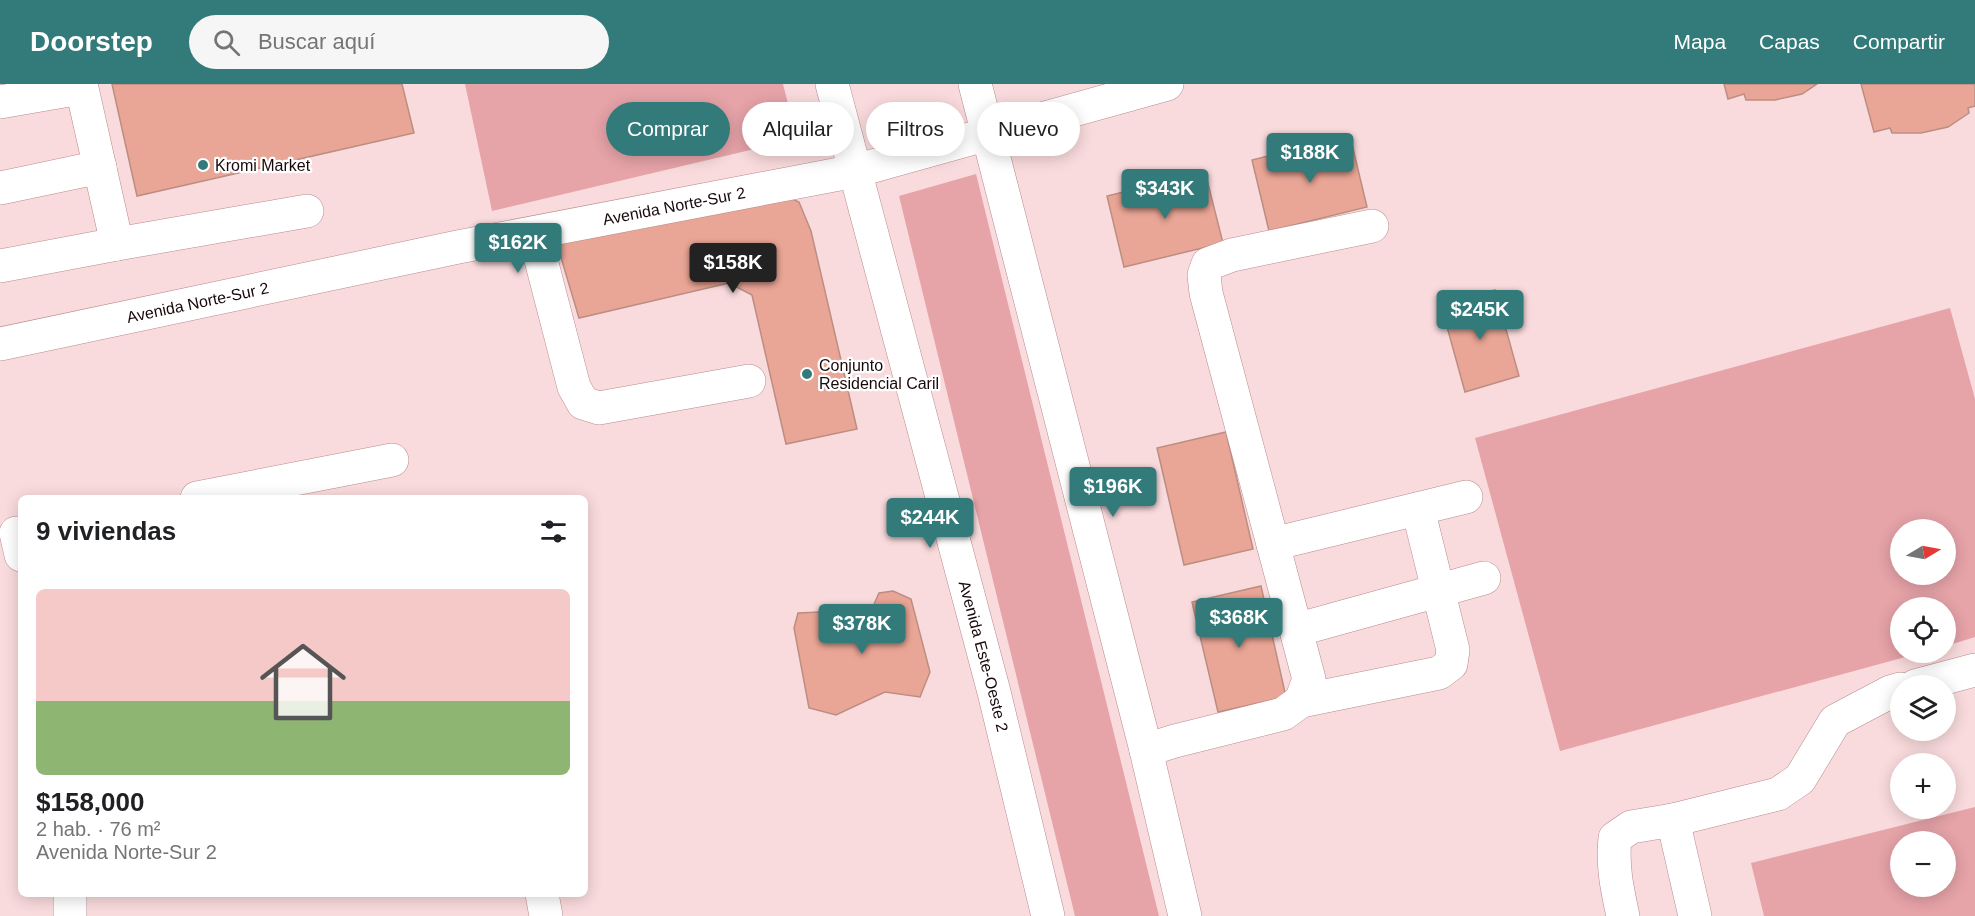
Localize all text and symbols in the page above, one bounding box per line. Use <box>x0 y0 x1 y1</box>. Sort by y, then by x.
search box <box>189 15 609 69</box>
text: Doorstep <box>30 26 153 57</box>
icon: search <box>210 26 243 59</box>
text: Buscar aquí <box>258 29 375 54</box>
text: Mapa <box>1674 30 1726 53</box>
text: Capas <box>1759 30 1820 53</box>
text: Compartir <box>1853 30 1945 53</box>
chip: Comprar <box>606 102 730 156</box>
chip: Alquilar <box>742 102 854 156</box>
chip: Filtros <box>866 102 965 156</box>
chip: Nuevo <box>977 102 1080 156</box>
pin: $188K <box>1268 133 1352 184</box>
text: $188K <box>1281 141 1339 163</box>
place label: Kromi Market <box>215 157 311 174</box>
marker: Kromi Market <box>196 158 210 172</box>
pin: $343K <box>1123 169 1207 220</box>
text: $343K <box>1136 177 1194 199</box>
street label: Avenida Norte-Sur 2 <box>601 184 747 228</box>
pin: $162K <box>476 223 560 274</box>
text: $162K <box>489 231 547 253</box>
pin: $158K <box>691 243 775 294</box>
text: $158K <box>704 251 762 273</box>
street label: Avenida Norte-Sur 2 <box>125 279 270 326</box>
pin: $245K <box>1438 290 1522 341</box>
text: $245K <box>1451 298 1509 320</box>
place label: Conjunto Residencial Caril <box>819 357 939 392</box>
marker: Conjunto Residencial Caril <box>800 367 814 381</box>
pin: $196K <box>1071 467 1155 518</box>
text: $196K <box>1084 475 1142 497</box>
pin: $244K <box>888 498 972 549</box>
text: $244K <box>901 506 959 528</box>
icon: filters <box>537 515 570 548</box>
text: 9 viviendas <box>36 516 176 546</box>
north arrow <box>1890 519 1956 585</box>
map controls <box>1890 519 1956 897</box>
street label: Avenida Este-Oeste 2 <box>956 579 1011 734</box>
button: locate <box>1890 597 1956 663</box>
pin: $368K <box>1197 598 1281 649</box>
pin: $378K <box>820 604 904 655</box>
text: $368K <box>1210 606 1268 628</box>
text: $378K <box>833 612 891 634</box>
icon: home <box>249 628 357 736</box>
button: layers <box>1890 675 1956 741</box>
button: + <box>1890 753 1956 819</box>
text: $158,000 <box>36 787 144 817</box>
text: 2 hab. · 76 m² <box>36 818 161 840</box>
button: − <box>1890 831 1956 897</box>
text: Avenida Norte-Sur 2 <box>36 841 217 863</box>

